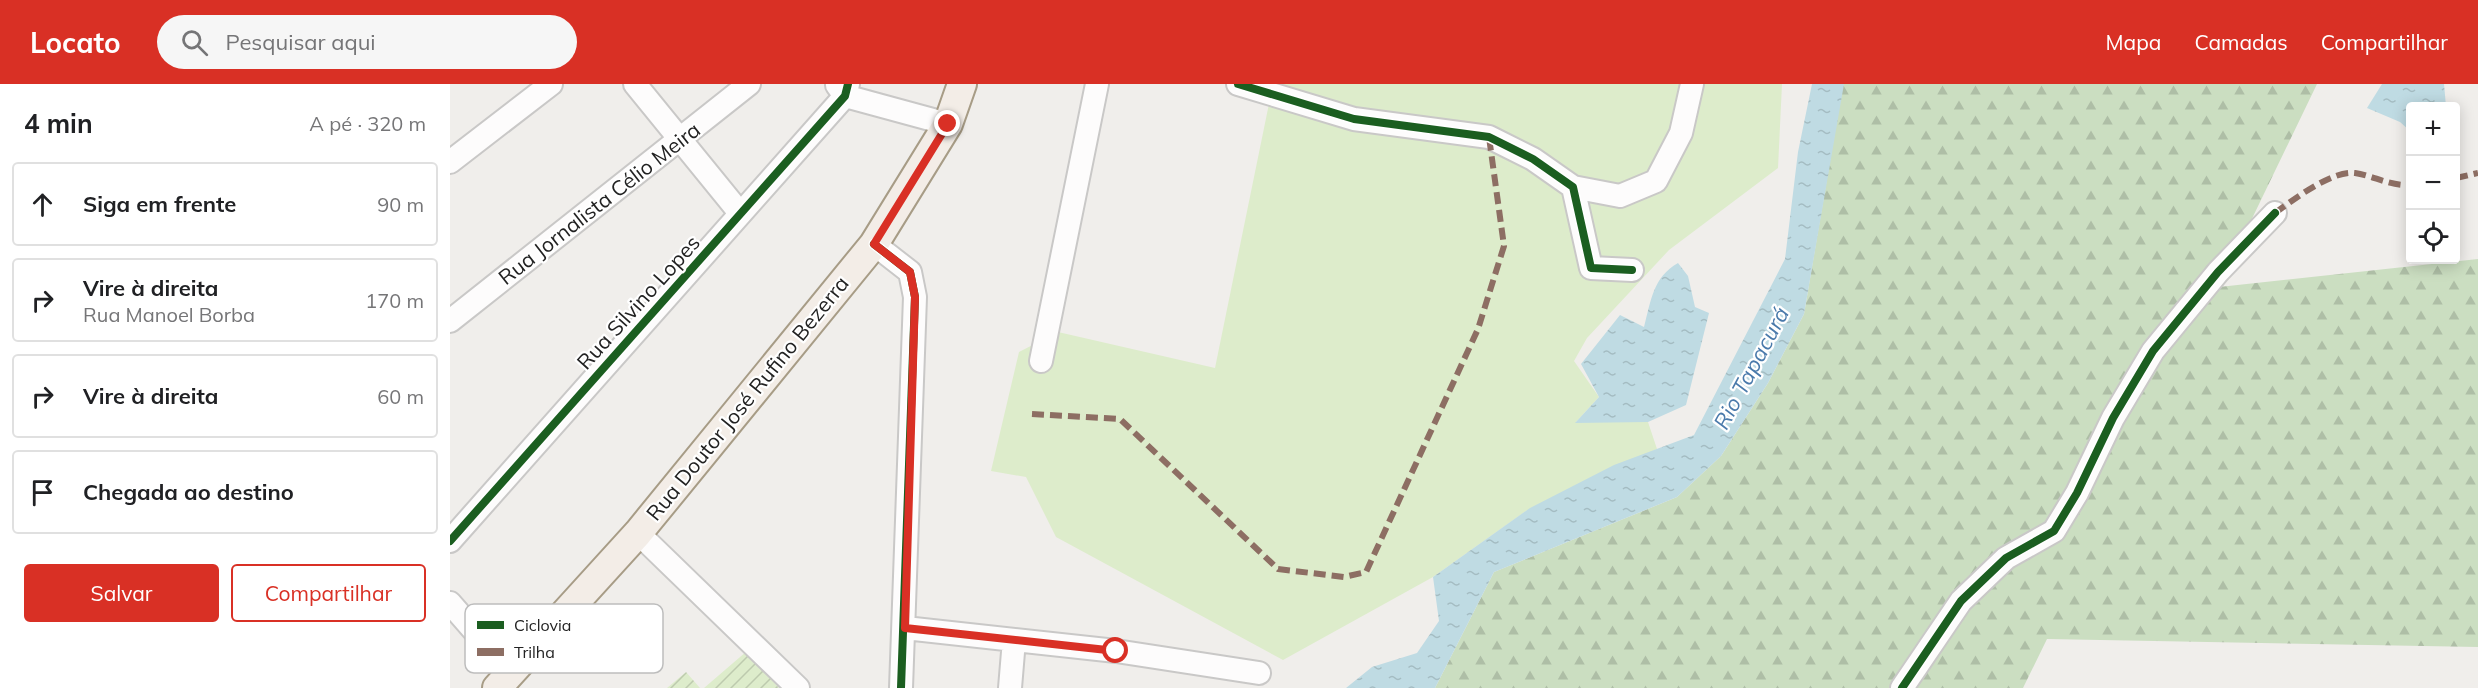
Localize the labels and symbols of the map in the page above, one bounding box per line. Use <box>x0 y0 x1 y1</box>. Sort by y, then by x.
route end <box>934 110 960 136</box>
street label: Rua Jornalista Célio Meira <box>493 116 705 290</box>
street label: Rua Silvino Lopes <box>571 230 705 374</box>
street label: Rua Doutor José Rufino Bezerra <box>640 270 854 526</box>
water label: Rio Tapacurá <box>1707 302 1795 434</box>
legend <box>465 604 663 673</box>
text: Ciclovia <box>514 615 571 635</box>
route start <box>1102 637 1128 663</box>
text: Trilha <box>514 642 555 662</box>

